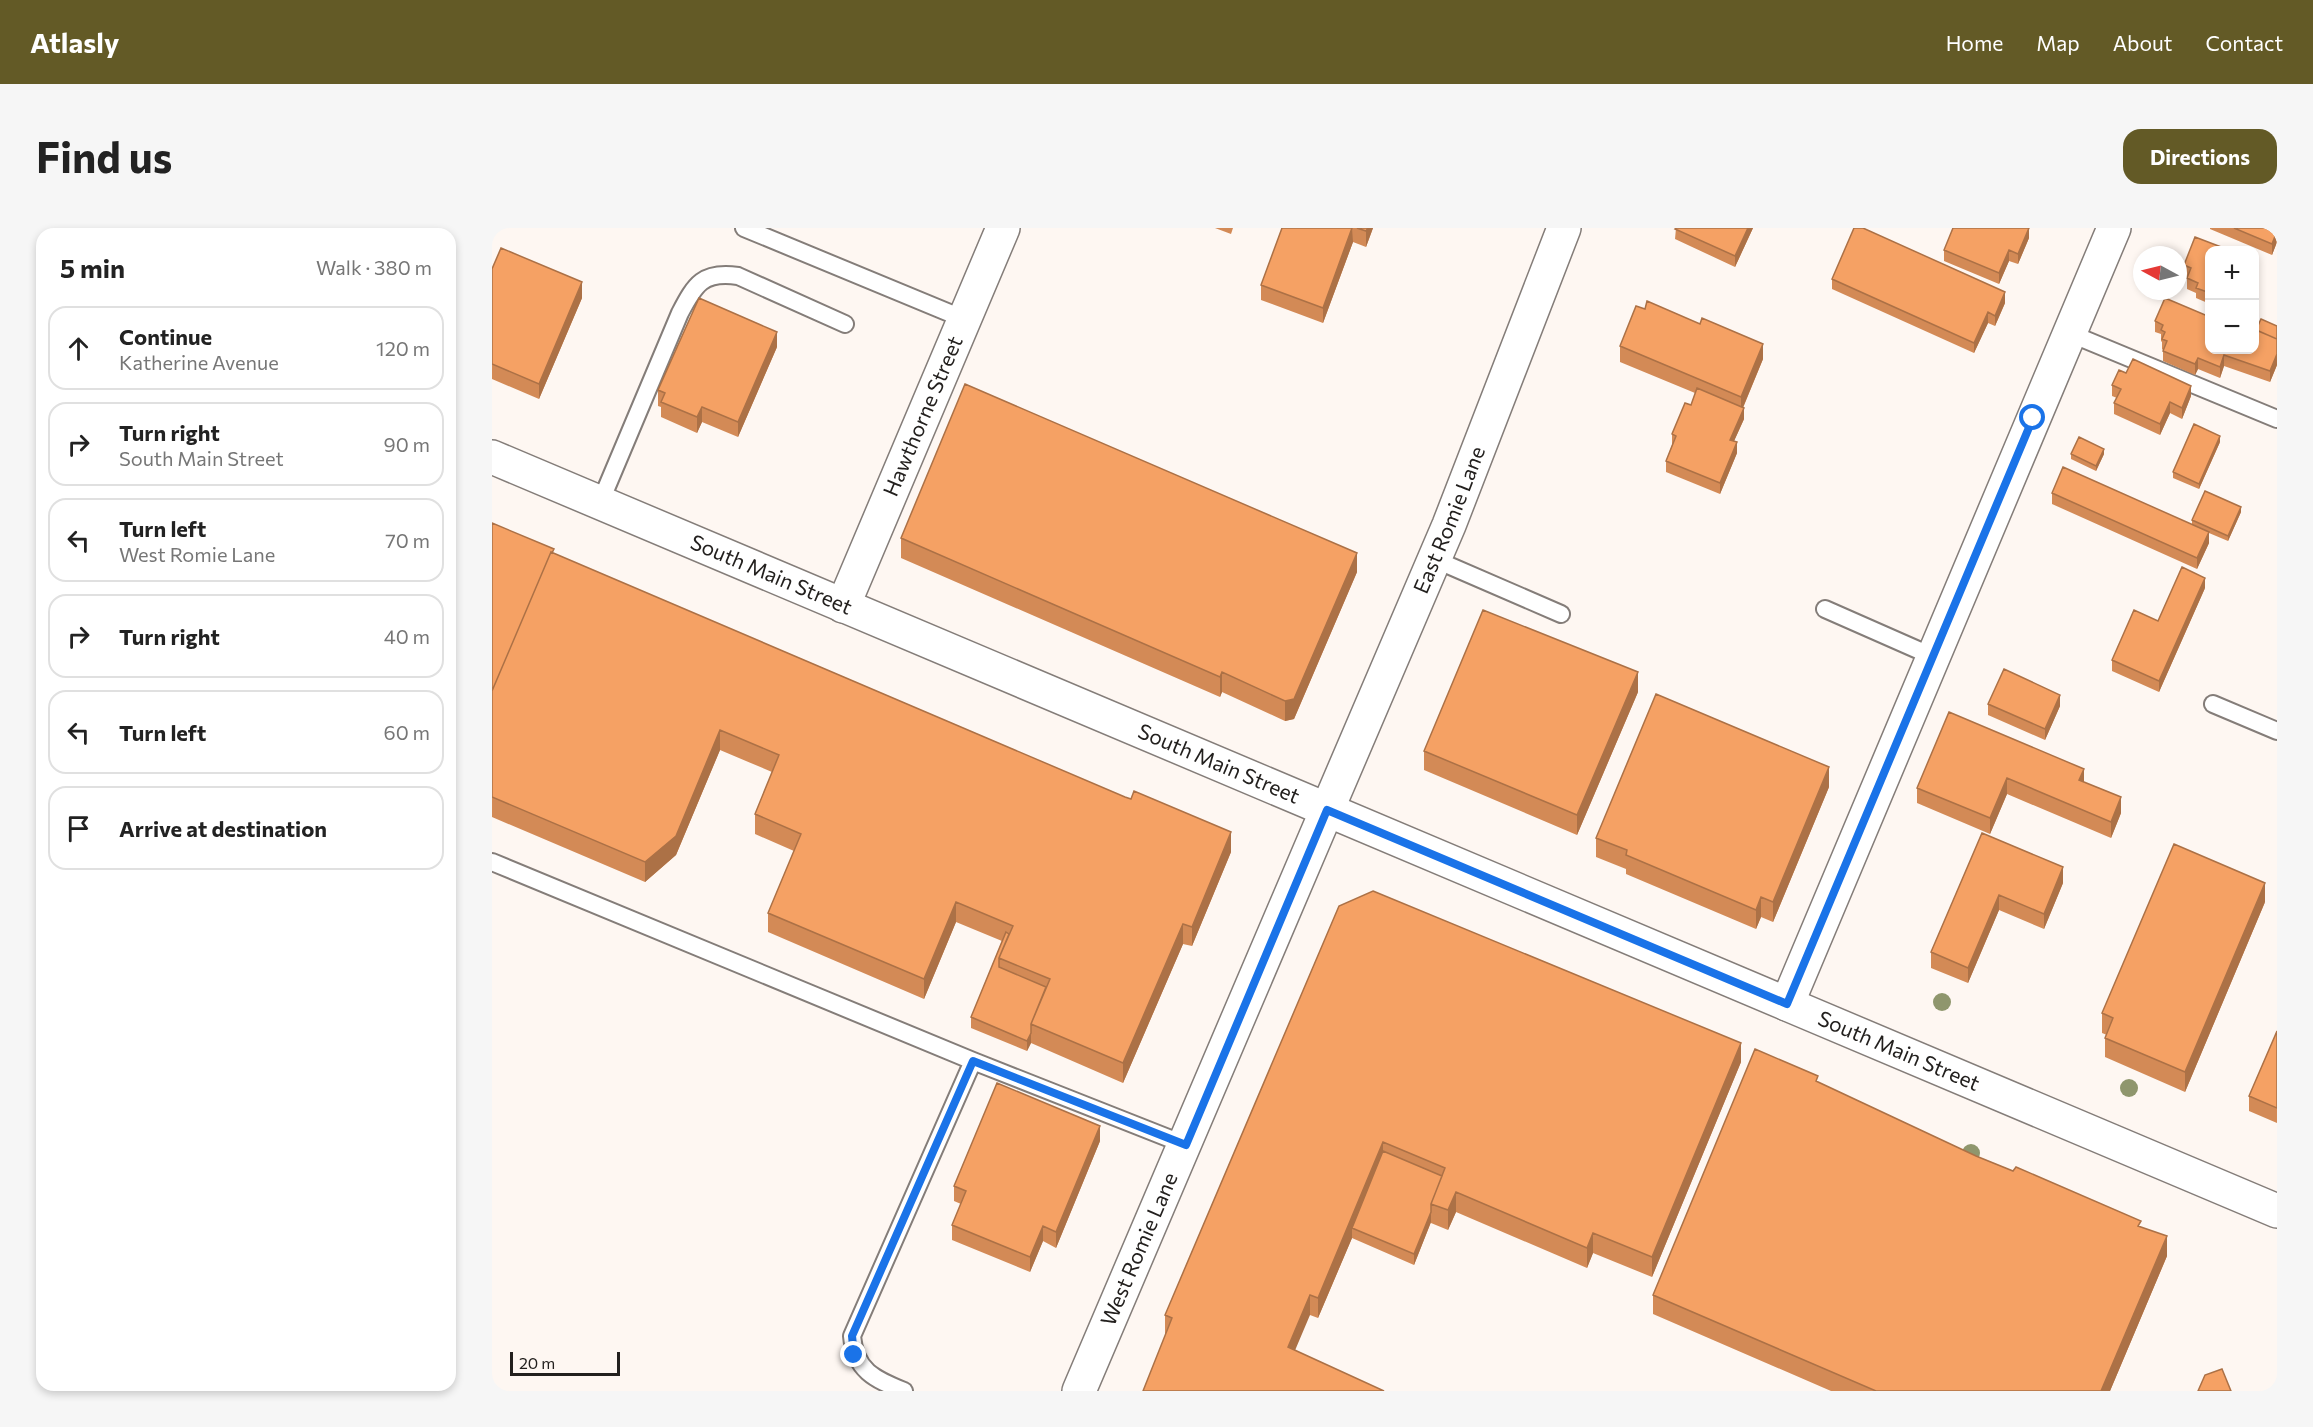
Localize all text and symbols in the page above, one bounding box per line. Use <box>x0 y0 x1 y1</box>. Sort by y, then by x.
text: Atlasly <box>30 25 119 59</box>
text: Home <box>1946 30 2003 55</box>
text: Map <box>2036 30 2080 55</box>
text: About <box>2113 30 2172 55</box>
text: Contact <box>2205 30 2283 55</box>
button: Directions <box>2123 129 2277 184</box>
text: Find us <box>36 130 172 182</box>
north arrow <box>2133 246 2187 300</box>
map controls <box>2205 246 2259 354</box>
button: + <box>2205 246 2259 300</box>
text: 5 min <box>60 252 125 283</box>
text: Walk · 380 m <box>316 255 432 279</box>
button: − <box>2205 300 2259 354</box>
text: Continue <box>119 323 212 350</box>
icon: ahead <box>62 332 95 365</box>
street label: Hawthorne Street <box>877 332 967 500</box>
text: 120 m <box>376 336 430 360</box>
text: Katherine Avenue <box>119 350 279 374</box>
route start <box>2019 404 2045 430</box>
text: Turn right <box>119 419 220 446</box>
icon: right <box>62 428 95 461</box>
text: 90 m <box>384 432 430 456</box>
street label: East Romie Lane <box>1407 442 1489 597</box>
text: South Main Street <box>119 446 284 470</box>
text: Turn left <box>119 515 206 542</box>
icon: left <box>62 524 95 557</box>
text: 70 m <box>385 528 430 552</box>
street label: South Main Street <box>687 528 856 619</box>
text: West Romie Lane <box>119 542 275 566</box>
icon: right <box>62 620 95 653</box>
text: Turn right <box>119 623 220 650</box>
text: 40 m <box>384 624 430 648</box>
icon: left <box>62 716 95 749</box>
street label: South Main Street <box>1135 717 1304 808</box>
text: Turn left <box>119 719 206 746</box>
text: 60 m <box>384 720 430 744</box>
icon: arrive <box>62 812 95 845</box>
text: Arrive at destination <box>119 815 327 842</box>
street label: South Main Street <box>1815 1005 1984 1095</box>
street label: West Romie Lane <box>1094 1168 1182 1329</box>
route end <box>840 1341 866 1367</box>
scale bar <box>510 1349 620 1376</box>
text: 20 m <box>519 1353 555 1372</box>

